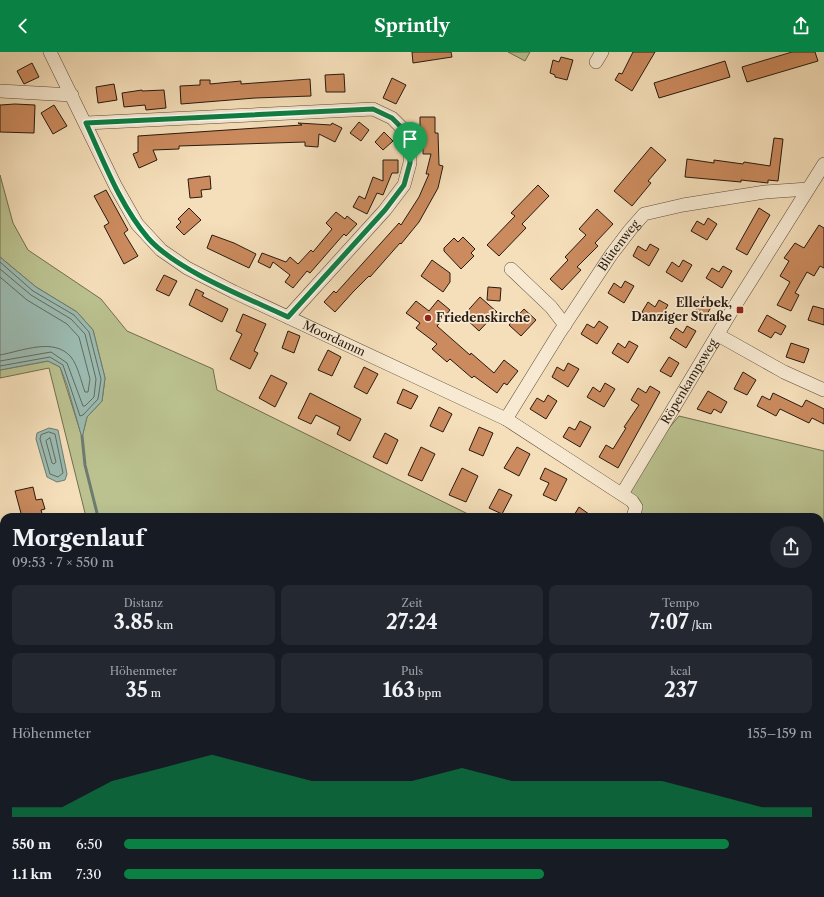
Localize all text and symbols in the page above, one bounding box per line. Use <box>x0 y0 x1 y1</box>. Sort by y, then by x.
icon: back <box>12 15 34 37</box>
text: Sprintly <box>374 15 450 37</box>
icon: share <box>790 15 812 37</box>
pin <box>393 122 427 163</box>
icon: arrive <box>399 128 421 150</box>
street label: Blütenweg <box>595 216 643 274</box>
place label: Ellerbek, Danziger Straße <box>631 295 732 324</box>
marker: Ellerbek, Danziger Straße <box>735 305 745 315</box>
place label: Friedenskirche <box>436 310 530 325</box>
marker: Friedenskirche <box>423 313 433 323</box>
street label: Moordamm <box>300 317 368 359</box>
street label: Röpenkampsweg <box>657 335 721 427</box>
text: Morgenlauf <box>12 525 145 552</box>
button: share <box>770 526 812 568</box>
text: 09:53 · 7 × 550 m <box>12 554 114 570</box>
text: Distanz <box>124 596 163 610</box>
text: Zeit <box>402 596 422 610</box>
text: Tempo <box>662 596 699 610</box>
text: 3.85 <box>113 610 154 634</box>
text: 27:24 <box>386 610 438 634</box>
text: 7:07 <box>649 610 689 634</box>
text: km <box>154 618 173 632</box>
text: /km <box>689 618 712 632</box>
text: Höhenmeter <box>110 664 177 678</box>
text: Puls <box>401 664 423 678</box>
text: kcal <box>670 664 691 678</box>
text: 35 <box>126 678 148 702</box>
text: 163 <box>383 678 415 702</box>
text: 237 <box>664 678 697 702</box>
text: m <box>148 686 161 700</box>
text: bpm <box>415 686 441 700</box>
text: Höhenmeter <box>12 725 91 741</box>
text: 155–159 m <box>747 725 812 741</box>
text: 550 m <box>12 836 51 852</box>
text: 6:50 <box>76 836 103 852</box>
text: 1.1 km <box>12 866 52 882</box>
text: 7:30 <box>76 866 101 882</box>

